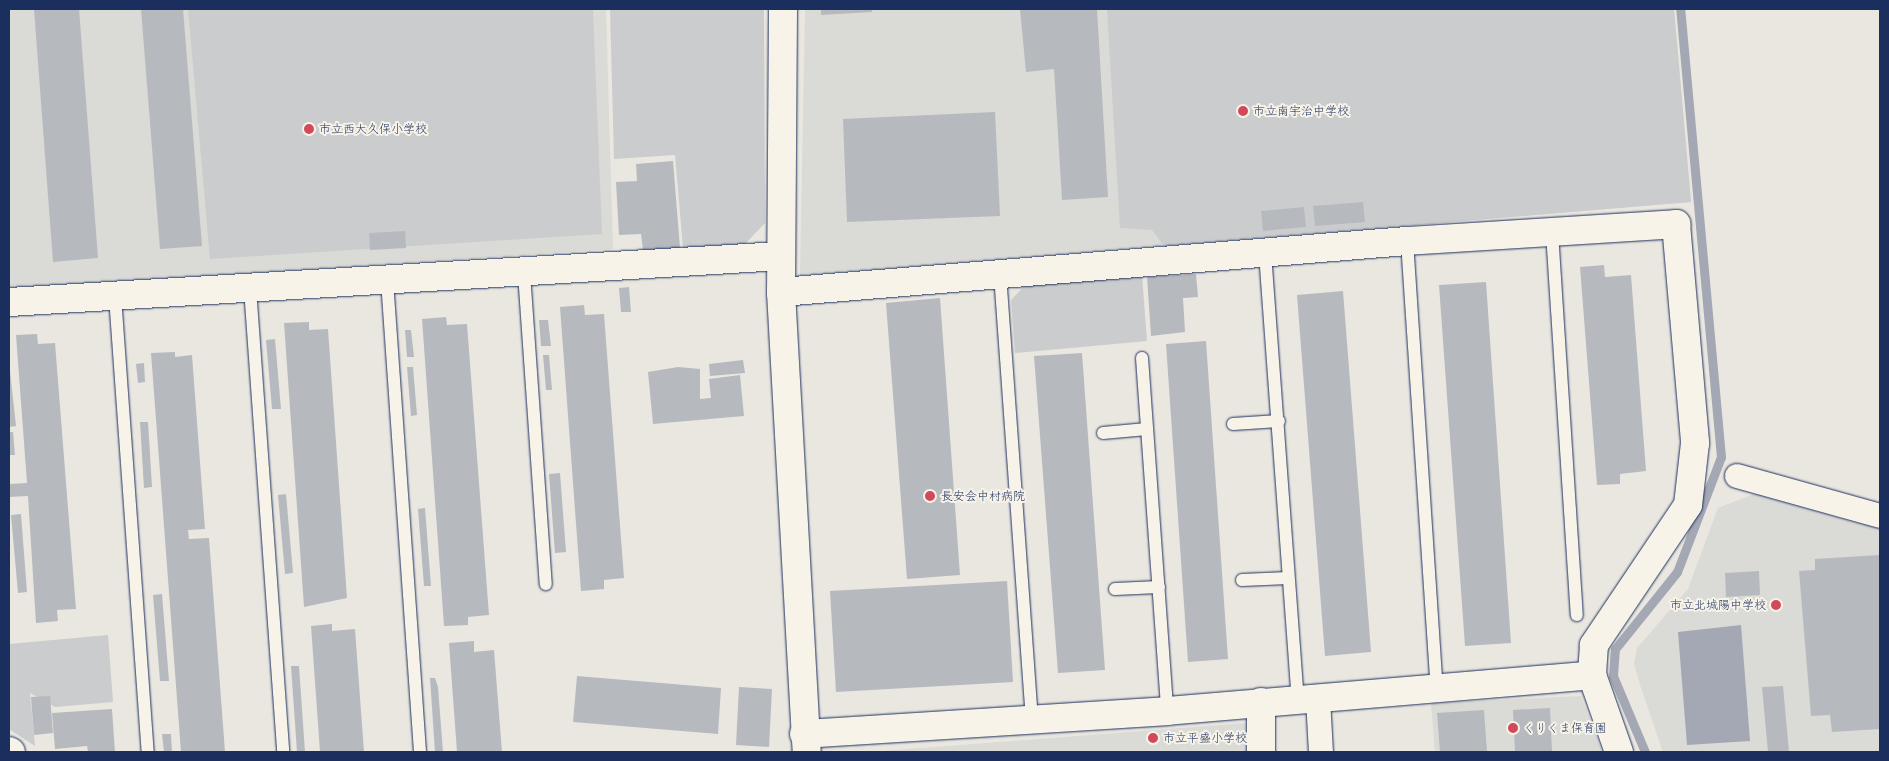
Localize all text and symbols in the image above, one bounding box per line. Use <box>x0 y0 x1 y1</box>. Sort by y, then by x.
place label: 市立南宇治中学校 <box>1253 104 1349 118</box>
marker: 市立南宇治中学校 <box>1237 105 1249 117</box>
place label: 市立西大久保小学校 <box>319 122 427 136</box>
marker: 市立西大久保小学校 <box>303 123 315 135</box>
marker: 長安会中村病院 <box>923 489 937 503</box>
place label: 長安会中村病院 <box>941 489 1025 503</box>
place label: 市立北城陽中学校 <box>1670 598 1766 612</box>
marker: 市立北城陽中学校 <box>1770 599 1782 611</box>
place label: くりくま保育園 <box>1523 721 1607 735</box>
marker: くりくま保育園 <box>1507 722 1519 734</box>
place label: 市立平盛小学校 <box>1163 731 1247 745</box>
marker: 市立平盛小学校 <box>1147 732 1159 744</box>

